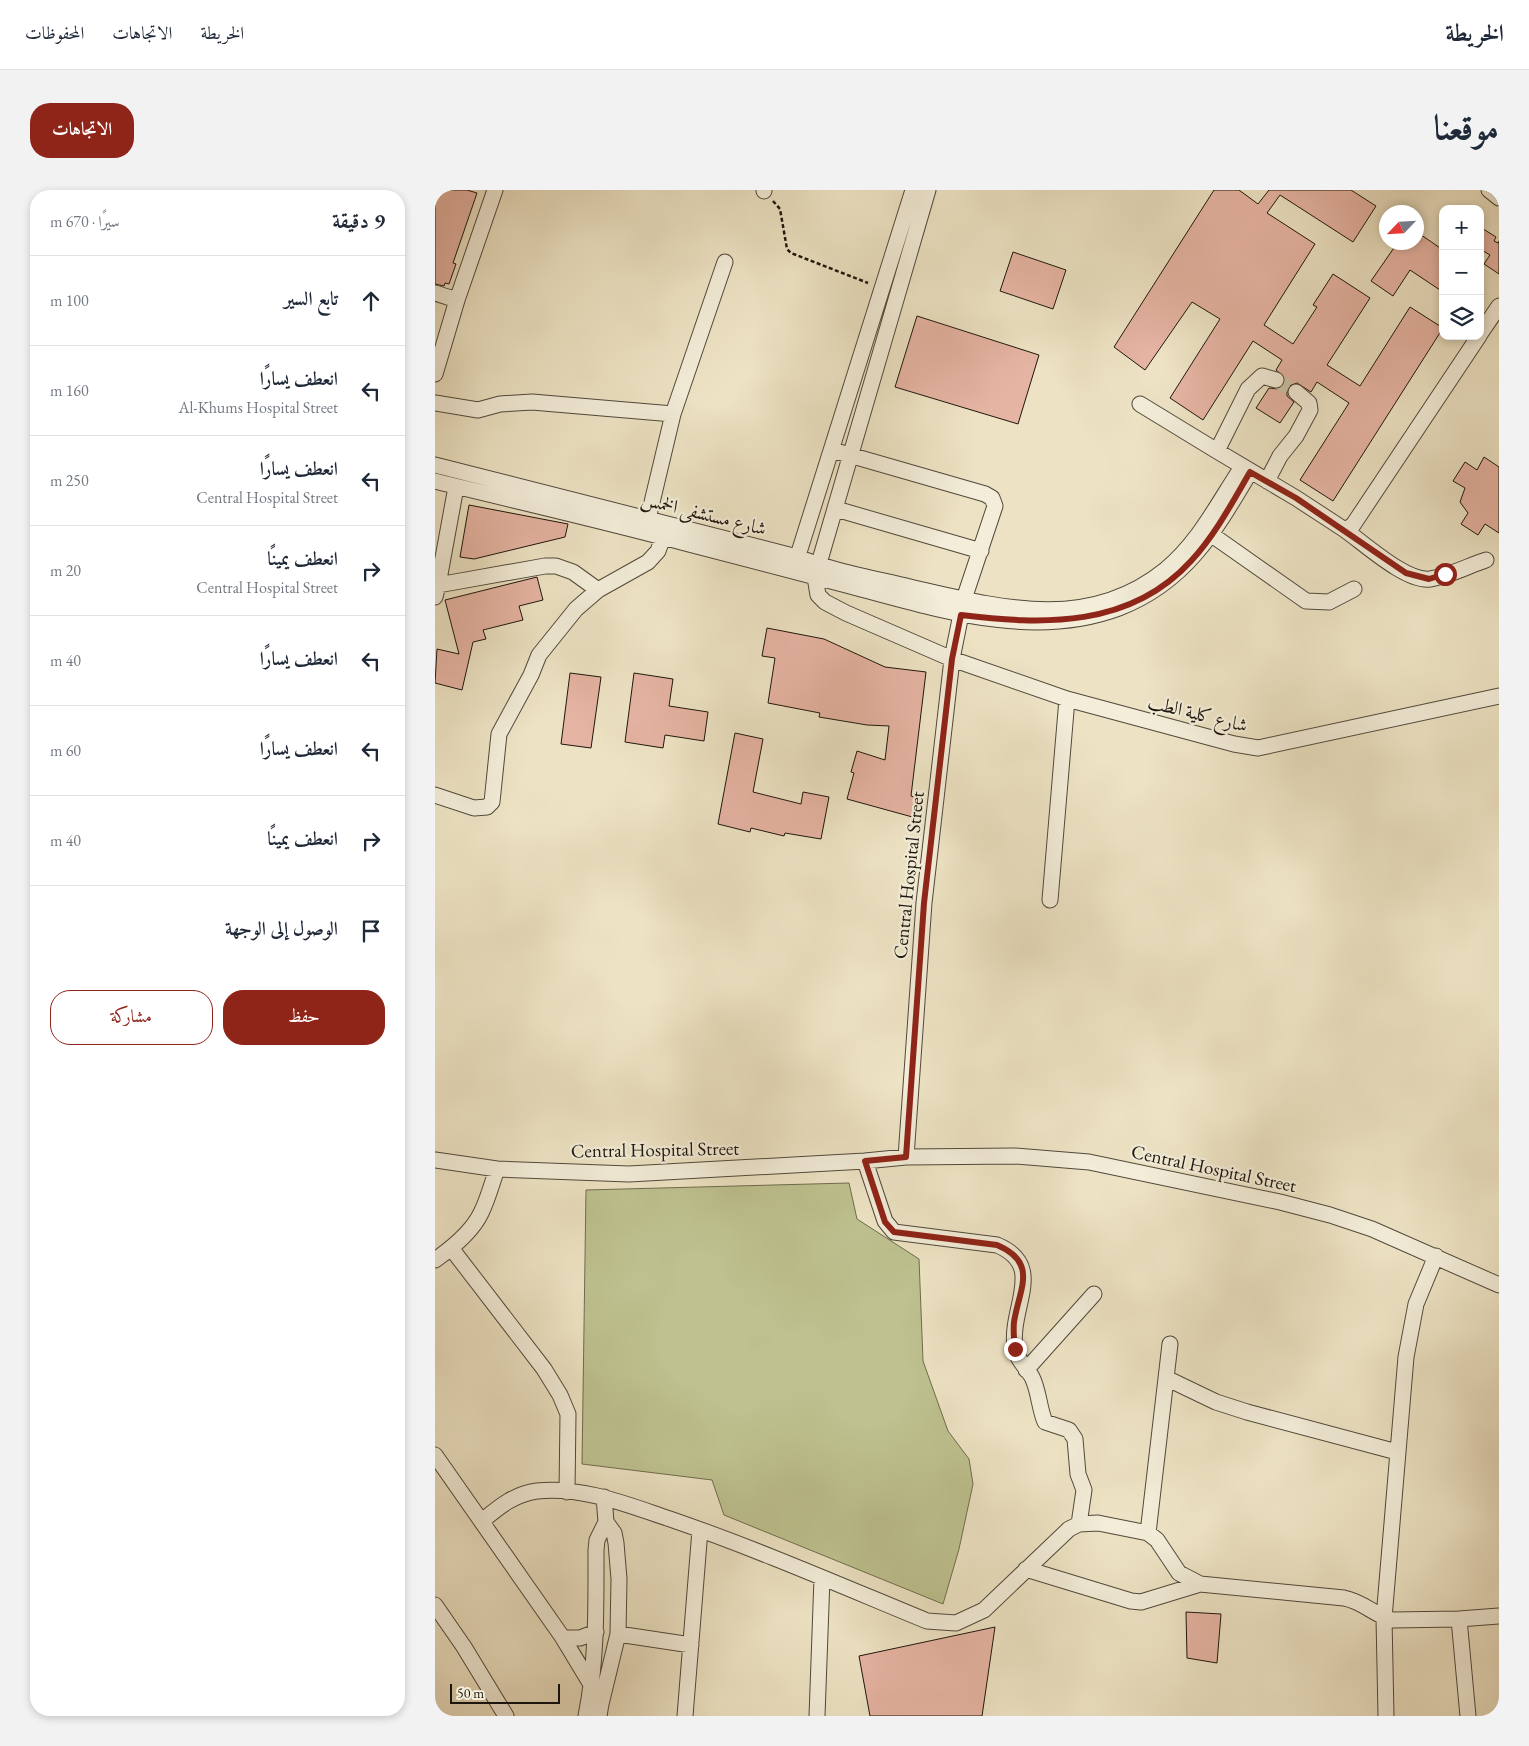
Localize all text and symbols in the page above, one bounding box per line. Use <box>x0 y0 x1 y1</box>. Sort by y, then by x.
text: الخريطة <box>1446 17 1504 48</box>
text: المحفوظات <box>25 21 84 44</box>
text: الاتجاهات <box>112 21 172 44</box>
text: الخريطة <box>200 21 244 44</box>
button: الاتجاهات <box>30 103 134 158</box>
text: موقعنا <box>1434 104 1499 149</box>
north arrow <box>1379 205 1424 250</box>
map controls <box>1439 205 1484 340</box>
button: + <box>1439 205 1484 250</box>
text: 9 دقيقة <box>332 207 385 234</box>
text: سيرًا · 670 m <box>50 211 120 232</box>
button: − <box>1439 250 1484 295</box>
text: تابع السير <box>284 286 338 311</box>
icon: ahead <box>357 287 385 315</box>
text: 100 m <box>50 290 89 311</box>
button: layers <box>1439 295 1484 340</box>
text: انعطف يسارًا <box>260 366 338 391</box>
icon: left <box>357 377 385 405</box>
text: 160 m <box>50 380 89 401</box>
text: Al-Khums Hospital Street <box>178 397 338 418</box>
text: انعطف يسارًا <box>260 456 338 481</box>
icon: left <box>357 467 385 495</box>
text: 250 m <box>50 470 89 491</box>
street label: شارع مستشفى الخمس <box>638 486 769 544</box>
text: Central Hospital Street <box>196 487 338 508</box>
text: انعطف يمينًا <box>267 546 338 571</box>
icon: right <box>357 557 385 585</box>
text: 20 m <box>50 560 81 581</box>
route start <box>1434 563 1457 586</box>
text: Central Hospital Street <box>196 577 338 598</box>
text: انعطف يسارًا <box>260 646 338 671</box>
icon: left <box>357 647 385 675</box>
text: 40 m <box>50 650 81 671</box>
street label: شارع كلية الطب <box>1145 689 1250 741</box>
text: انعطف يسارًا <box>260 736 338 761</box>
icon: left <box>357 737 385 765</box>
text: 60 m <box>50 740 81 761</box>
street label: Central Hospital Street <box>887 790 930 960</box>
text: انعطف يمينًا <box>267 826 338 851</box>
icon: right <box>357 827 385 855</box>
text: 40 m <box>50 830 81 851</box>
text: الوصول إلى الوجهة <box>225 916 338 941</box>
icon: arrive <box>357 917 385 945</box>
button: مشاركة <box>50 990 213 1045</box>
button: حفظ <box>223 990 385 1045</box>
street label: Central Hospital Street <box>571 1136 739 1163</box>
street label: Central Hospital Street <box>1129 1139 1299 1198</box>
route end <box>1004 1338 1027 1361</box>
scale bar <box>450 1681 560 1704</box>
text: 50 m <box>457 1684 484 1702</box>

